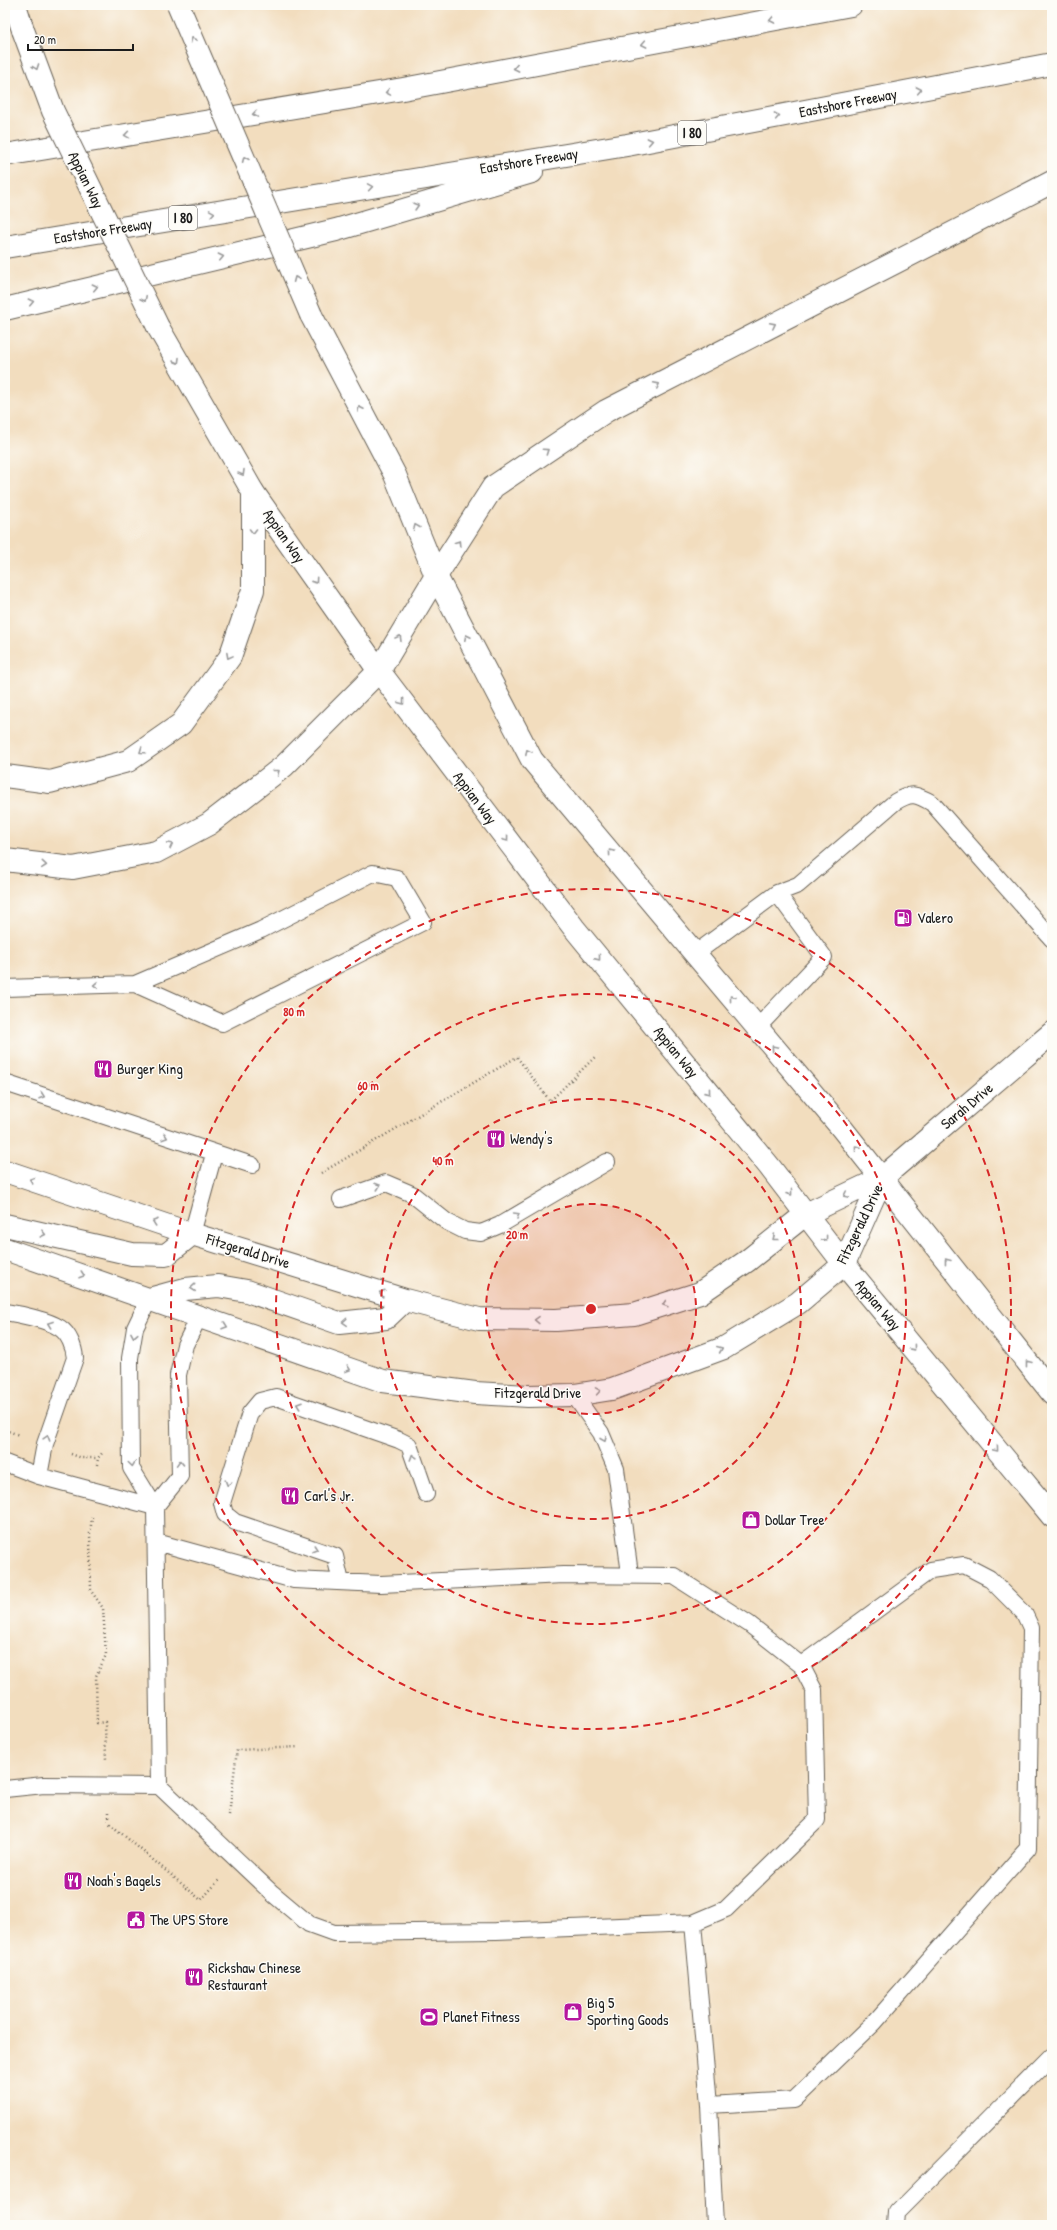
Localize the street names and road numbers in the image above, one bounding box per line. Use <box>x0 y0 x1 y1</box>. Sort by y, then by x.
street label: Eastshore Freeway <box>797 83 899 122</box>
road number: I 80 <box>678 121 706 145</box>
street label: Eastshore Freeway <box>478 142 580 179</box>
street label: Appian Way <box>64 148 109 212</box>
road number: I 80 <box>169 206 197 230</box>
street label: Eastshore Freeway <box>52 212 154 249</box>
street label: Appian Way <box>258 505 311 567</box>
street label: Appian Way <box>449 767 502 828</box>
street label: Appian Way <box>649 1021 704 1082</box>
street label: Sarah Drive <box>936 1078 997 1134</box>
street label: Fitzgerald Drive <box>831 1180 888 1268</box>
street label: Fitzgerald Drive <box>203 1228 293 1273</box>
street label: Appian Way <box>851 1275 906 1335</box>
street label: Fitzgerald Drive <box>494 1382 581 1403</box>

